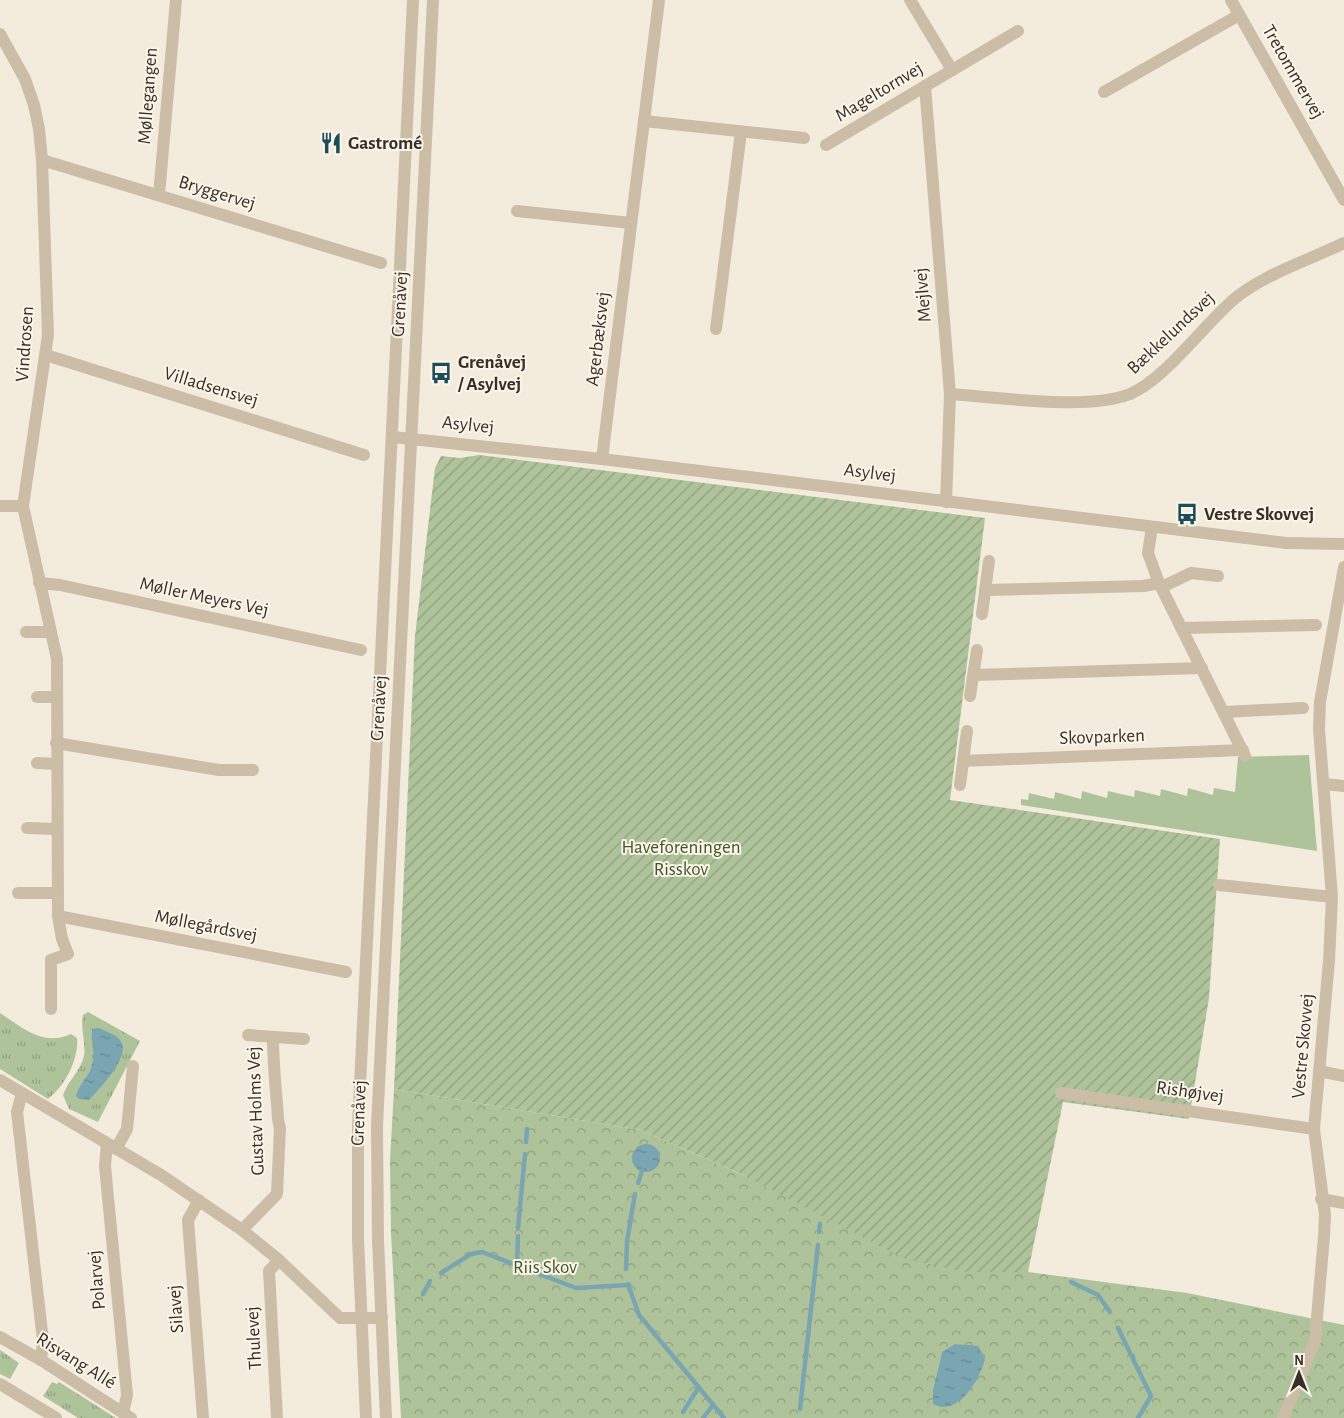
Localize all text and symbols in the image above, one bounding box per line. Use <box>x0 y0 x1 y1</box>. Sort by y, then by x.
street label: Tretommervej <box>1259 22 1327 122</box>
street label: Møllegangen <box>135 47 161 145</box>
street label: Mageltornvej <box>832 59 926 125</box>
restaurant icon: Gastromé <box>318 130 344 156</box>
place label: Gastromé <box>348 134 422 153</box>
street label: Bryggervej <box>176 172 258 214</box>
street label: Mejlvej <box>911 267 935 323</box>
street label: Grenåvej <box>389 271 411 337</box>
street label: Bækkelundsvej <box>1124 288 1218 378</box>
street label: Agerbæksvej <box>583 291 613 387</box>
street label: Vindrosen <box>13 305 37 383</box>
place label: Grenåvej / Asylvej <box>457 353 526 394</box>
bus stop icon: Grenåvej / Asylvej <box>428 360 454 386</box>
street label: Villadsensvej <box>162 364 260 410</box>
street label: Asylvej <box>441 413 495 437</box>
street label: Asylvej <box>843 460 897 486</box>
bus stop icon: Vestre Skovvej <box>1174 501 1200 527</box>
place label: Vestre Skovvej <box>1204 505 1314 524</box>
street label: Møller Meyers Vej <box>138 574 270 620</box>
street label: Grenåvej <box>368 675 390 741</box>
street label: Skovparken <box>1059 726 1145 748</box>
park label: Haveforeningen Risskov <box>621 838 741 879</box>
street label: Møllegårdsvej <box>153 907 259 945</box>
street label: Vestre Skovvej <box>1289 993 1317 1099</box>
street label: Gustav Holms Vej <box>244 1046 268 1176</box>
street label: Rishøjvej <box>1155 1078 1225 1106</box>
street label: Grenåvej <box>348 1080 370 1146</box>
street label: Polarvej <box>85 1249 109 1311</box>
park label: Riis Skov <box>513 1258 577 1277</box>
street label: Silavej <box>165 1284 187 1334</box>
street label: Thulevej <box>243 1306 265 1370</box>
street label: Risvang Allé <box>33 1329 119 1393</box>
north arrow <box>1274 1348 1324 1398</box>
text: N <box>1294 1354 1304 1368</box>

